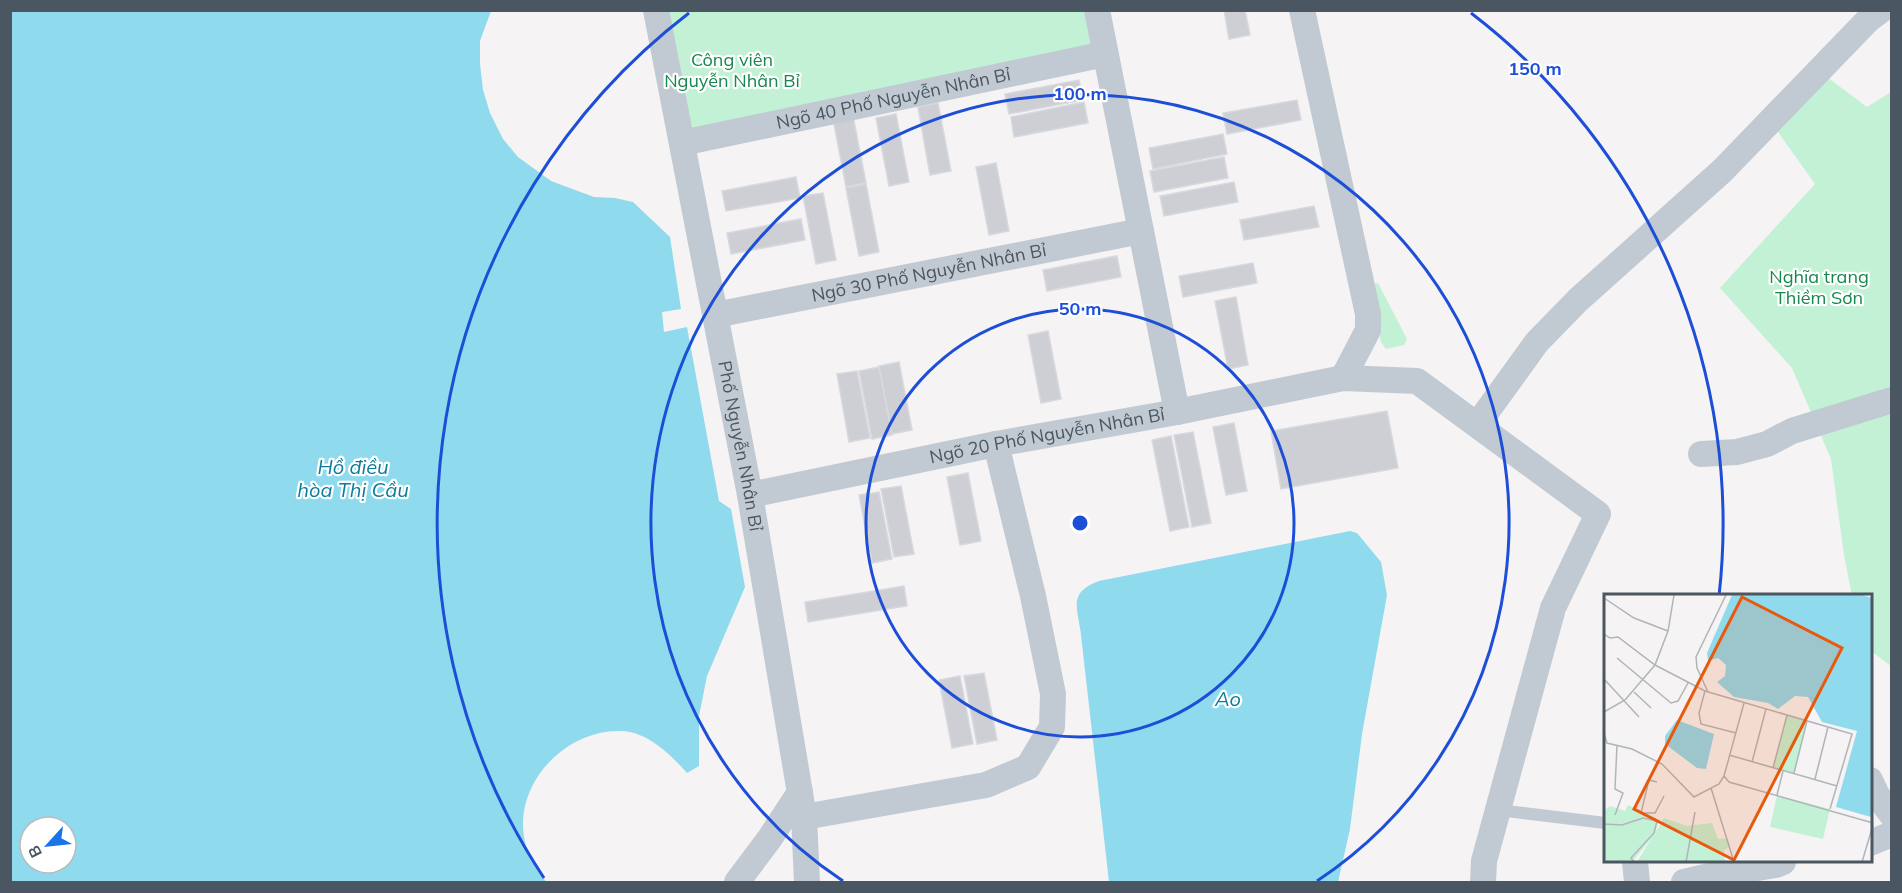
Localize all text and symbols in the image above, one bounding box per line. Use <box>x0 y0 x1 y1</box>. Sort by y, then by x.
park label: Công viên Nguyễn Nhân Bỉ <box>664 48 800 92</box>
text: 150 m <box>1508 57 1562 80</box>
street label: Ngõ 40 Phố Nguyễn Nhân Bỉ <box>774 62 1012 134</box>
text: 100 m <box>1053 82 1107 105</box>
street label: Ngõ 30 Phố Nguyễn Nhân Bỉ <box>809 238 1048 307</box>
park label: Nghĩa trang Thiềm Sơn <box>1769 265 1869 309</box>
text: 50 m <box>1059 297 1101 320</box>
street label: Phố Nguyễn Nhân Bỉ <box>713 359 768 533</box>
street label: Ngõ 20 Phố Nguyễn Nhân Bỉ <box>927 402 1166 468</box>
water label: Hồ điều hòa Thị Cầu <box>297 454 409 502</box>
centre of rings <box>1070 513 1090 533</box>
inset map <box>1604 594 1872 863</box>
water label: Ao <box>1214 686 1241 711</box>
north arrow <box>18 815 78 875</box>
text: B <box>23 842 46 861</box>

